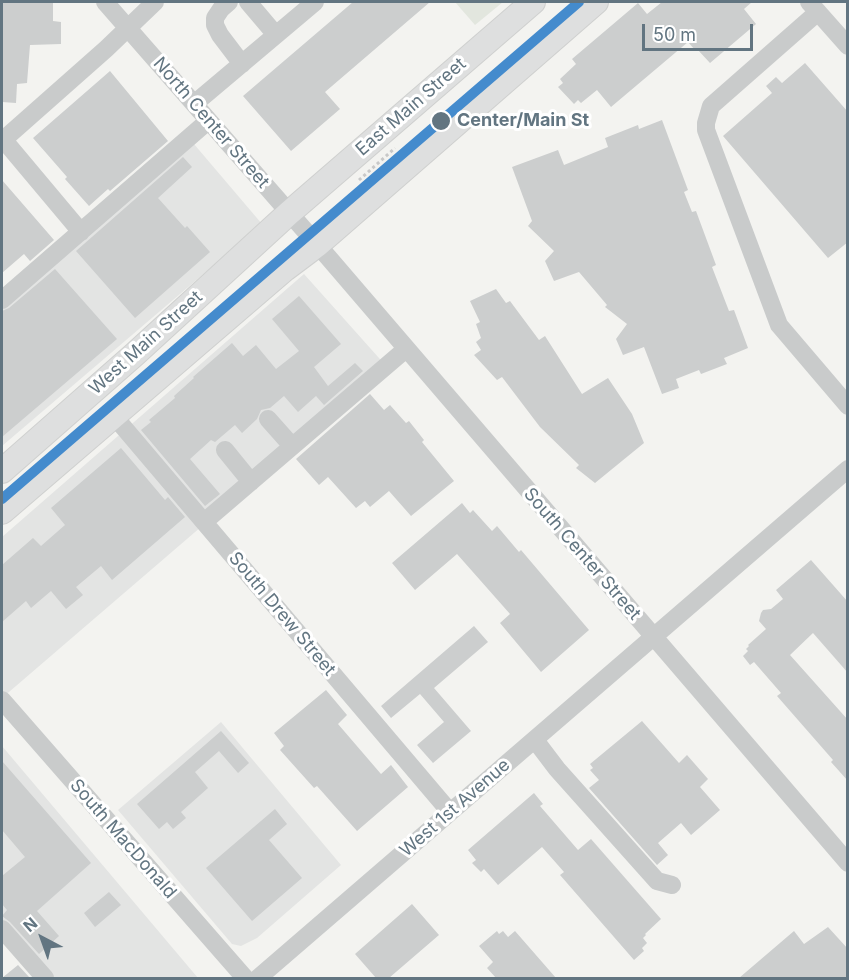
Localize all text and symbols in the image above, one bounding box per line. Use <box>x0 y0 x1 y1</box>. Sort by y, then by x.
scale bar <box>645 12 756 50</box>
text: 50 m <box>653 24 696 45</box>
street label: North Center Street <box>148 53 274 193</box>
street label: East Main Street <box>352 53 470 161</box>
marker: Center/Main St <box>430 110 452 132</box>
place label: Center/Main St <box>457 110 589 132</box>
street label: West Main Street <box>85 286 207 400</box>
street label: South Center Street <box>519 484 645 624</box>
street label: South Drew Street <box>224 548 340 680</box>
street label: West 1st Avenue <box>396 754 514 862</box>
street label: South MacDonald <box>65 775 181 903</box>
north arrow <box>12 908 72 968</box>
text: N <box>19 913 41 936</box>

